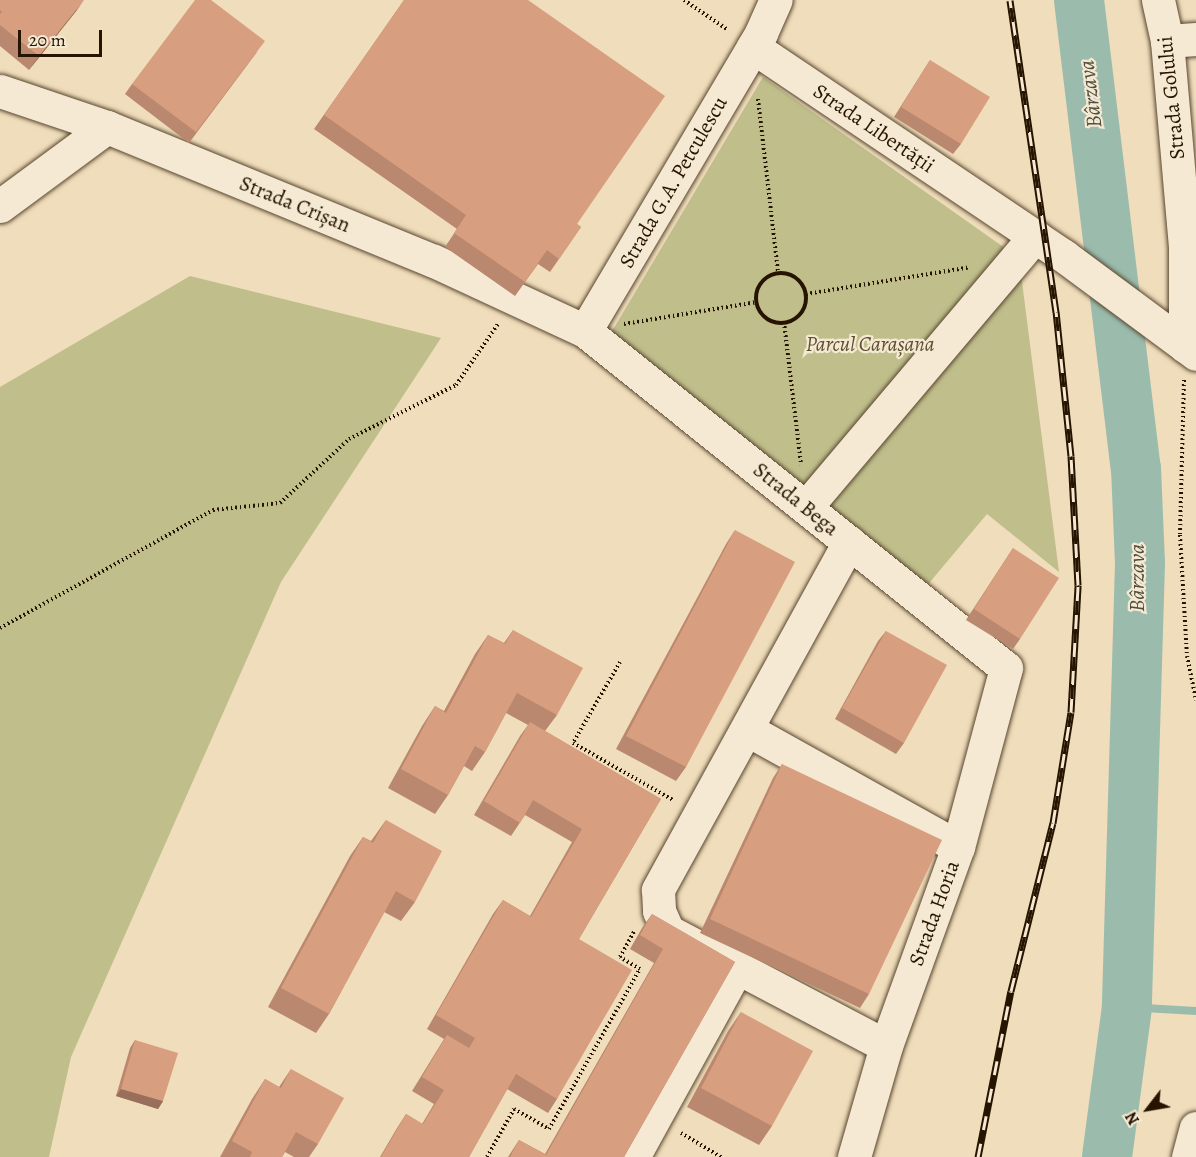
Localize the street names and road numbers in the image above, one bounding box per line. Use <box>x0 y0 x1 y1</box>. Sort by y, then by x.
street label: Strada Golului <box>1152 35 1190 161</box>
street label: Strada Libertății <box>808 78 940 178</box>
street label: Strada G.A. Petculescu <box>613 91 733 273</box>
street label: Strada Crișan <box>236 170 354 238</box>
street label: Strada Bega <box>748 457 844 541</box>
street label: Strada Horia <box>903 857 965 969</box>

